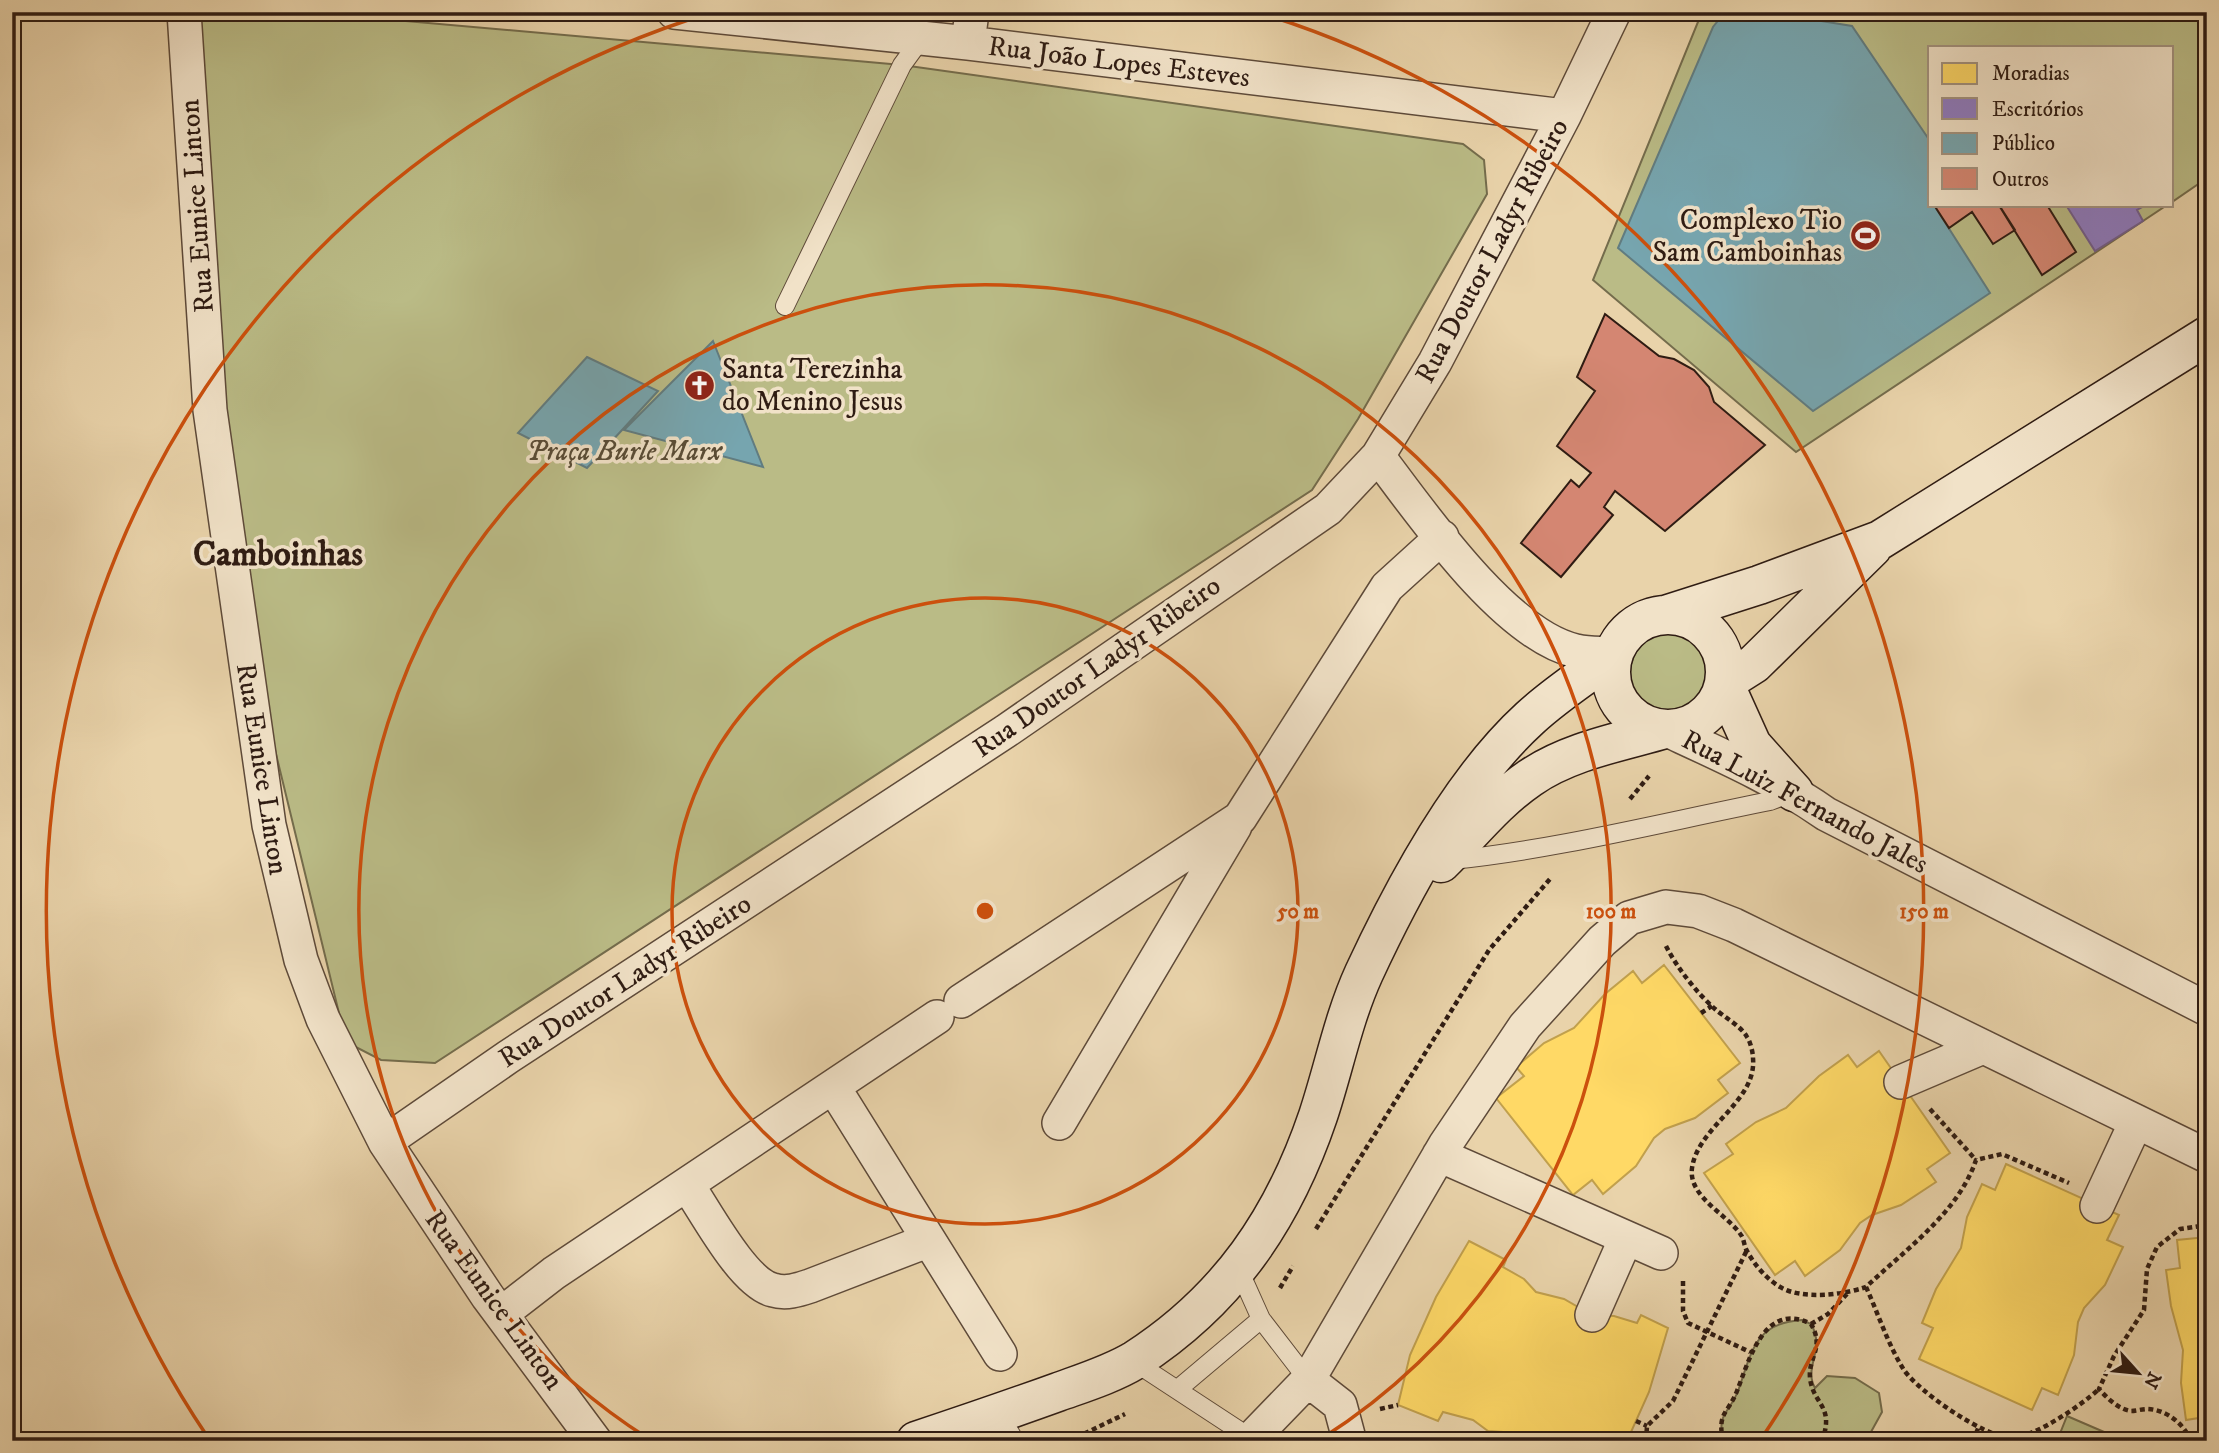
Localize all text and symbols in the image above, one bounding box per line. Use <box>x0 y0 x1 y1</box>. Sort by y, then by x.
street label: Rua João Lopes Esteves <box>986 29 1252 95</box>
legend <box>1928 46 2174 206</box>
text: Moradias <box>1992 61 2070 87</box>
text: Escritórios <box>1992 97 2083 123</box>
street label: Rua Eunice Linton <box>172 98 222 314</box>
street label: Rua Doutor Ladyr Ribeiro <box>1407 113 1577 389</box>
text: Público <box>1992 131 2055 157</box>
text: Outros <box>1992 167 2049 193</box>
place label: Complexo Tio Sam Camboinhas <box>1652 203 1842 270</box>
sports icon: Complexo Tio Sam Camboinhas <box>1848 219 1882 253</box>
place label: Santa Terezinha do Menino Jesus <box>722 352 903 419</box>
church icon: Santa Terezinha do Menino Jesus <box>682 368 716 402</box>
park label: Praça Burle Marx <box>526 434 724 469</box>
district label: Camboinhas <box>193 533 363 577</box>
street label: Rua Doutor Ladyr Ribeiro <box>966 568 1228 766</box>
street label: Rua Eunice Linton <box>228 661 296 878</box>
street label: Rua Luiz Fernando Jales <box>1676 722 1934 882</box>
street label: Rua Doutor Ladyr Ribeiro <box>492 886 758 1076</box>
centre of rings <box>973 899 997 923</box>
text: 50 m <box>1276 899 1319 925</box>
text: 100 m <box>1586 899 1636 925</box>
text: 150 m <box>1899 899 1949 925</box>
street label: Rua Eunice Linton <box>417 1203 571 1397</box>
north arrow <box>2104 1338 2174 1408</box>
text: N <box>2138 1368 2166 1393</box>

